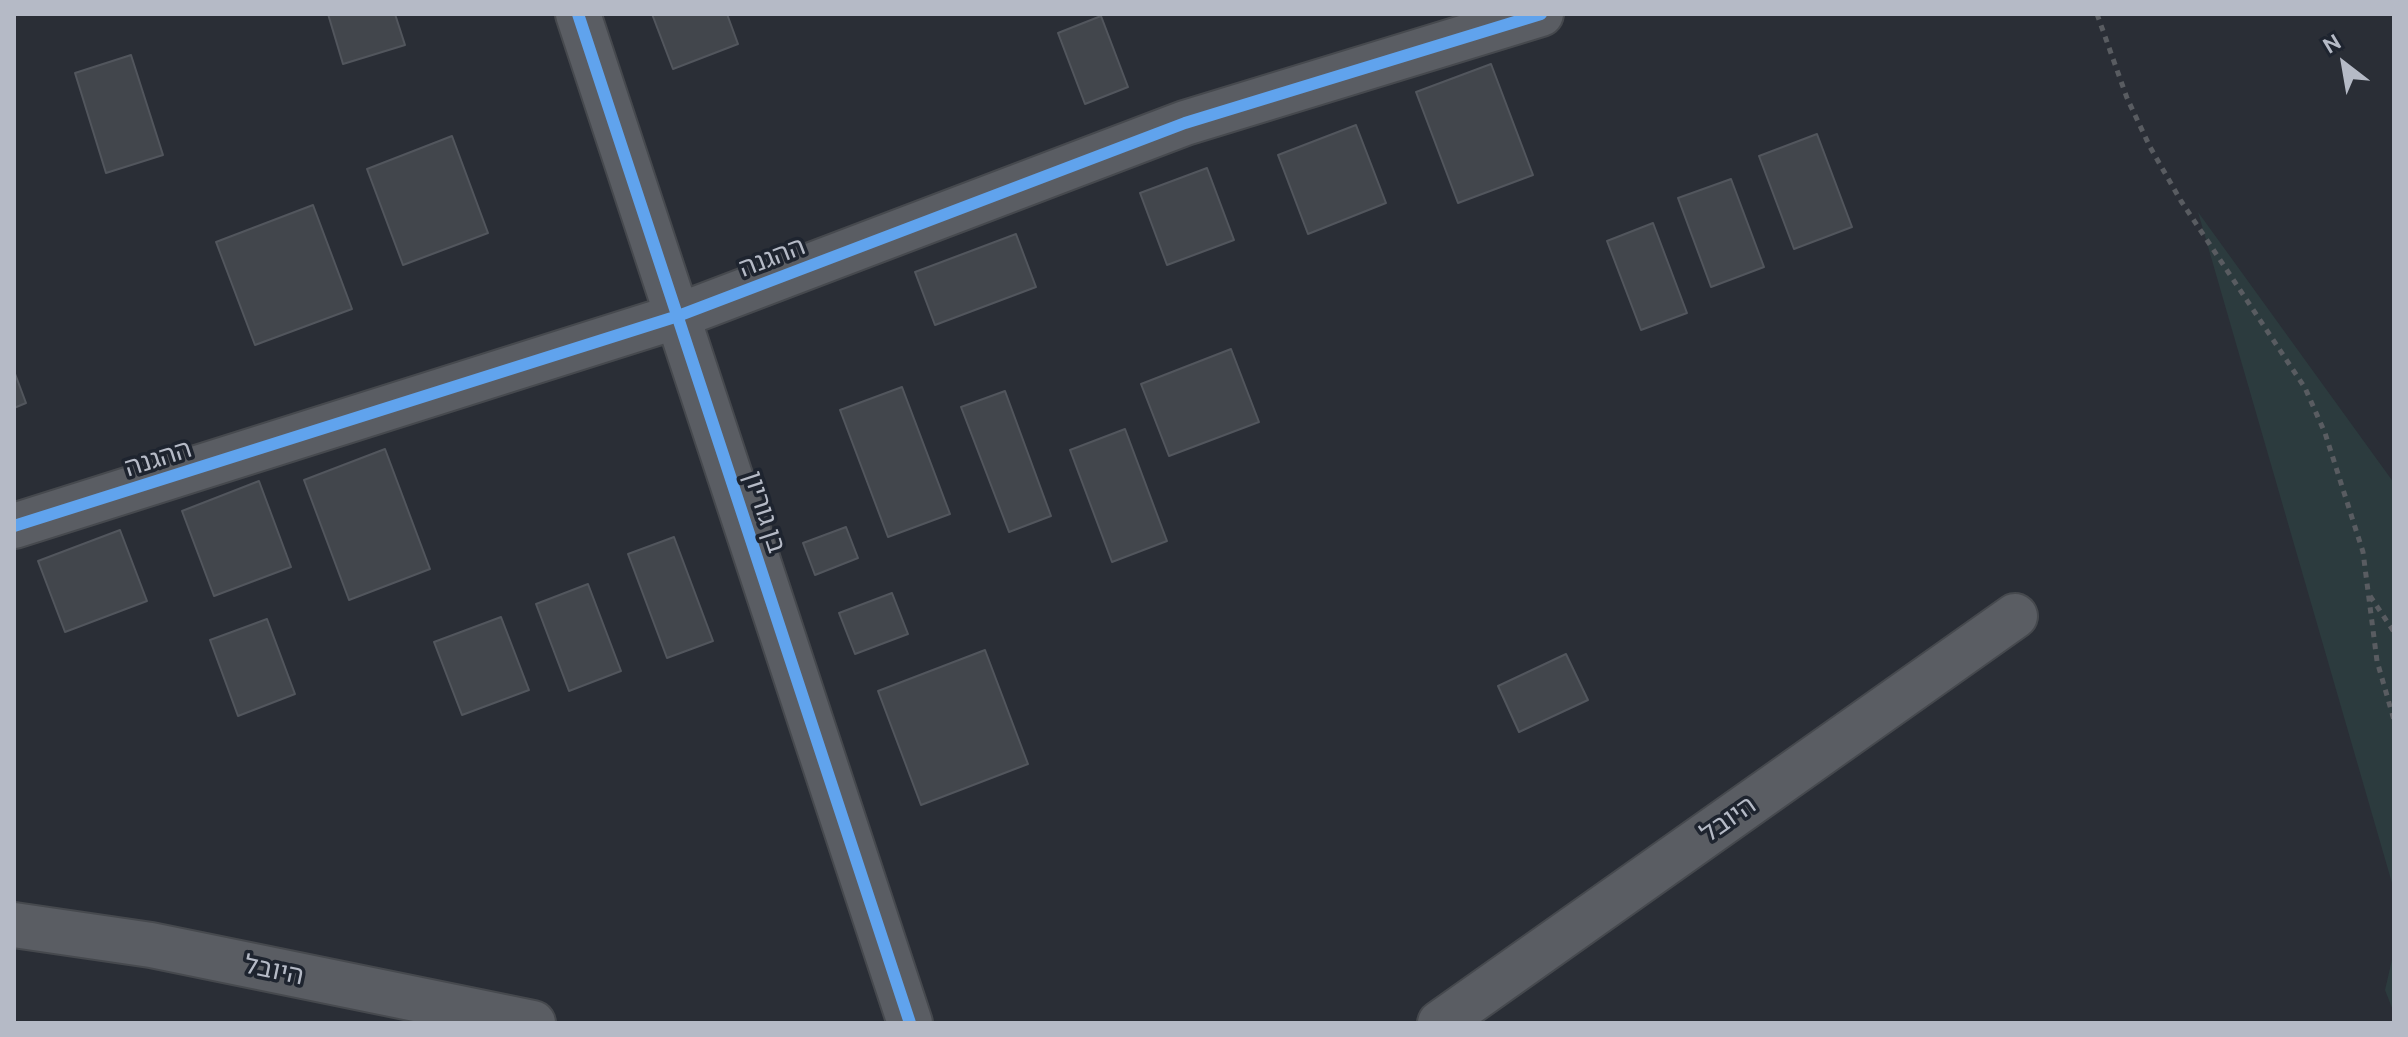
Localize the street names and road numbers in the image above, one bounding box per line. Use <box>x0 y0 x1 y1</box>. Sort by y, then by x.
street label: ההגנה <box>734 230 810 284</box>
street label: ההגנה <box>121 433 195 483</box>
street label: בן גוריון <box>737 467 793 557</box>
street label: היובל <box>1694 789 1762 849</box>
street label: היובל <box>241 948 307 992</box>

